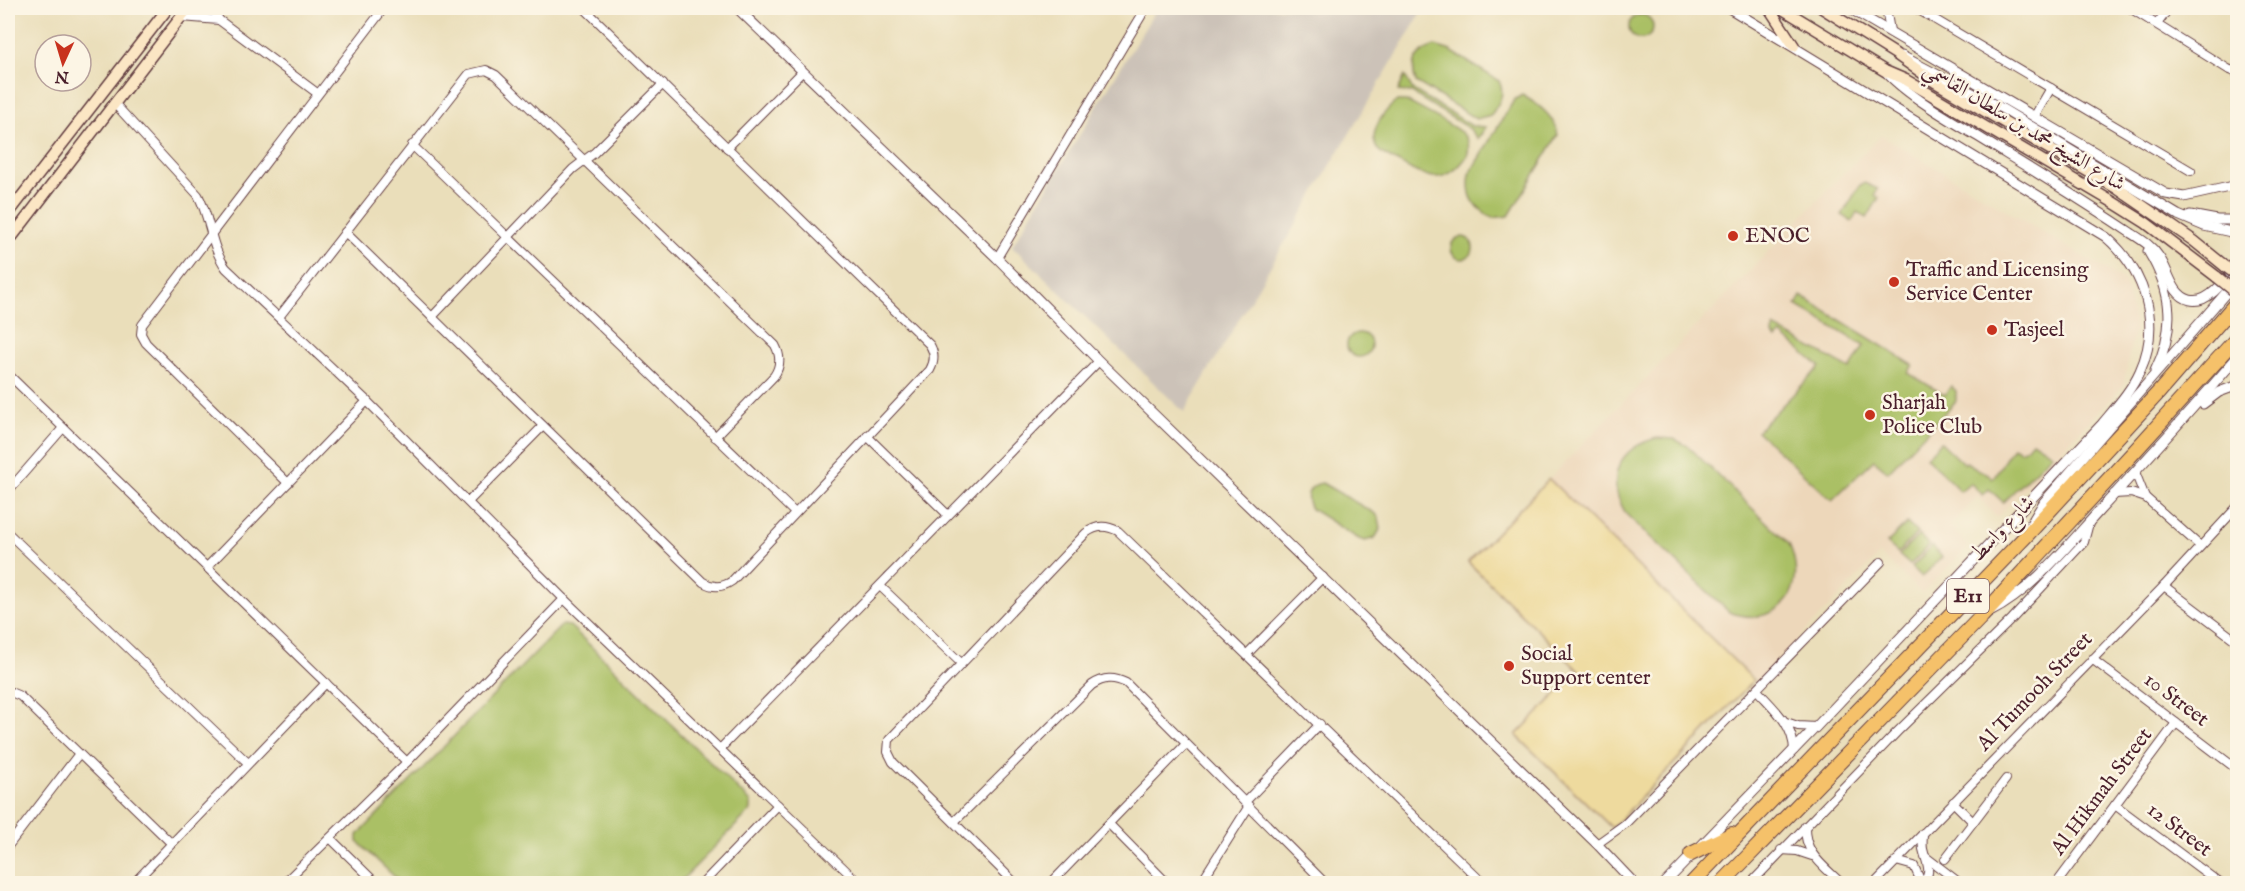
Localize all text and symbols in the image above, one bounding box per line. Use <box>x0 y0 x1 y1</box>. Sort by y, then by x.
north arrow <box>33 33 93 93</box>
street label: شارع الشيخ محمد بن سلطان القاسمي <box>1915 56 2130 202</box>
text: N <box>54 65 71 86</box>
place label: ENOC <box>1745 223 1810 250</box>
marker: ENOC <box>1726 229 1740 243</box>
place label: Traffic and Licensing Service Center <box>1906 257 2089 308</box>
marker: Traffic and Licensing Service Center <box>1887 275 1901 289</box>
place label: Tasjeel <box>2004 317 2064 344</box>
marker: Tasjeel <box>1985 323 1999 337</box>
place label: Sharjah Police Club <box>1882 390 1982 441</box>
marker: Sharjah Police Club <box>1863 408 1877 422</box>
street label: شارع واسط <box>1965 490 2043 570</box>
road number: E11 <box>1947 579 1989 613</box>
street label: Al Tumooh Street <box>1971 627 2099 758</box>
place label: Social Support center <box>1521 641 1651 692</box>
marker: Social Support center <box>1502 659 1516 673</box>
street label: 10 Street <box>2138 667 2214 733</box>
street label: Al Hikmah Street <box>2045 723 2159 862</box>
street label: 12 Street <box>2141 797 2217 863</box>

